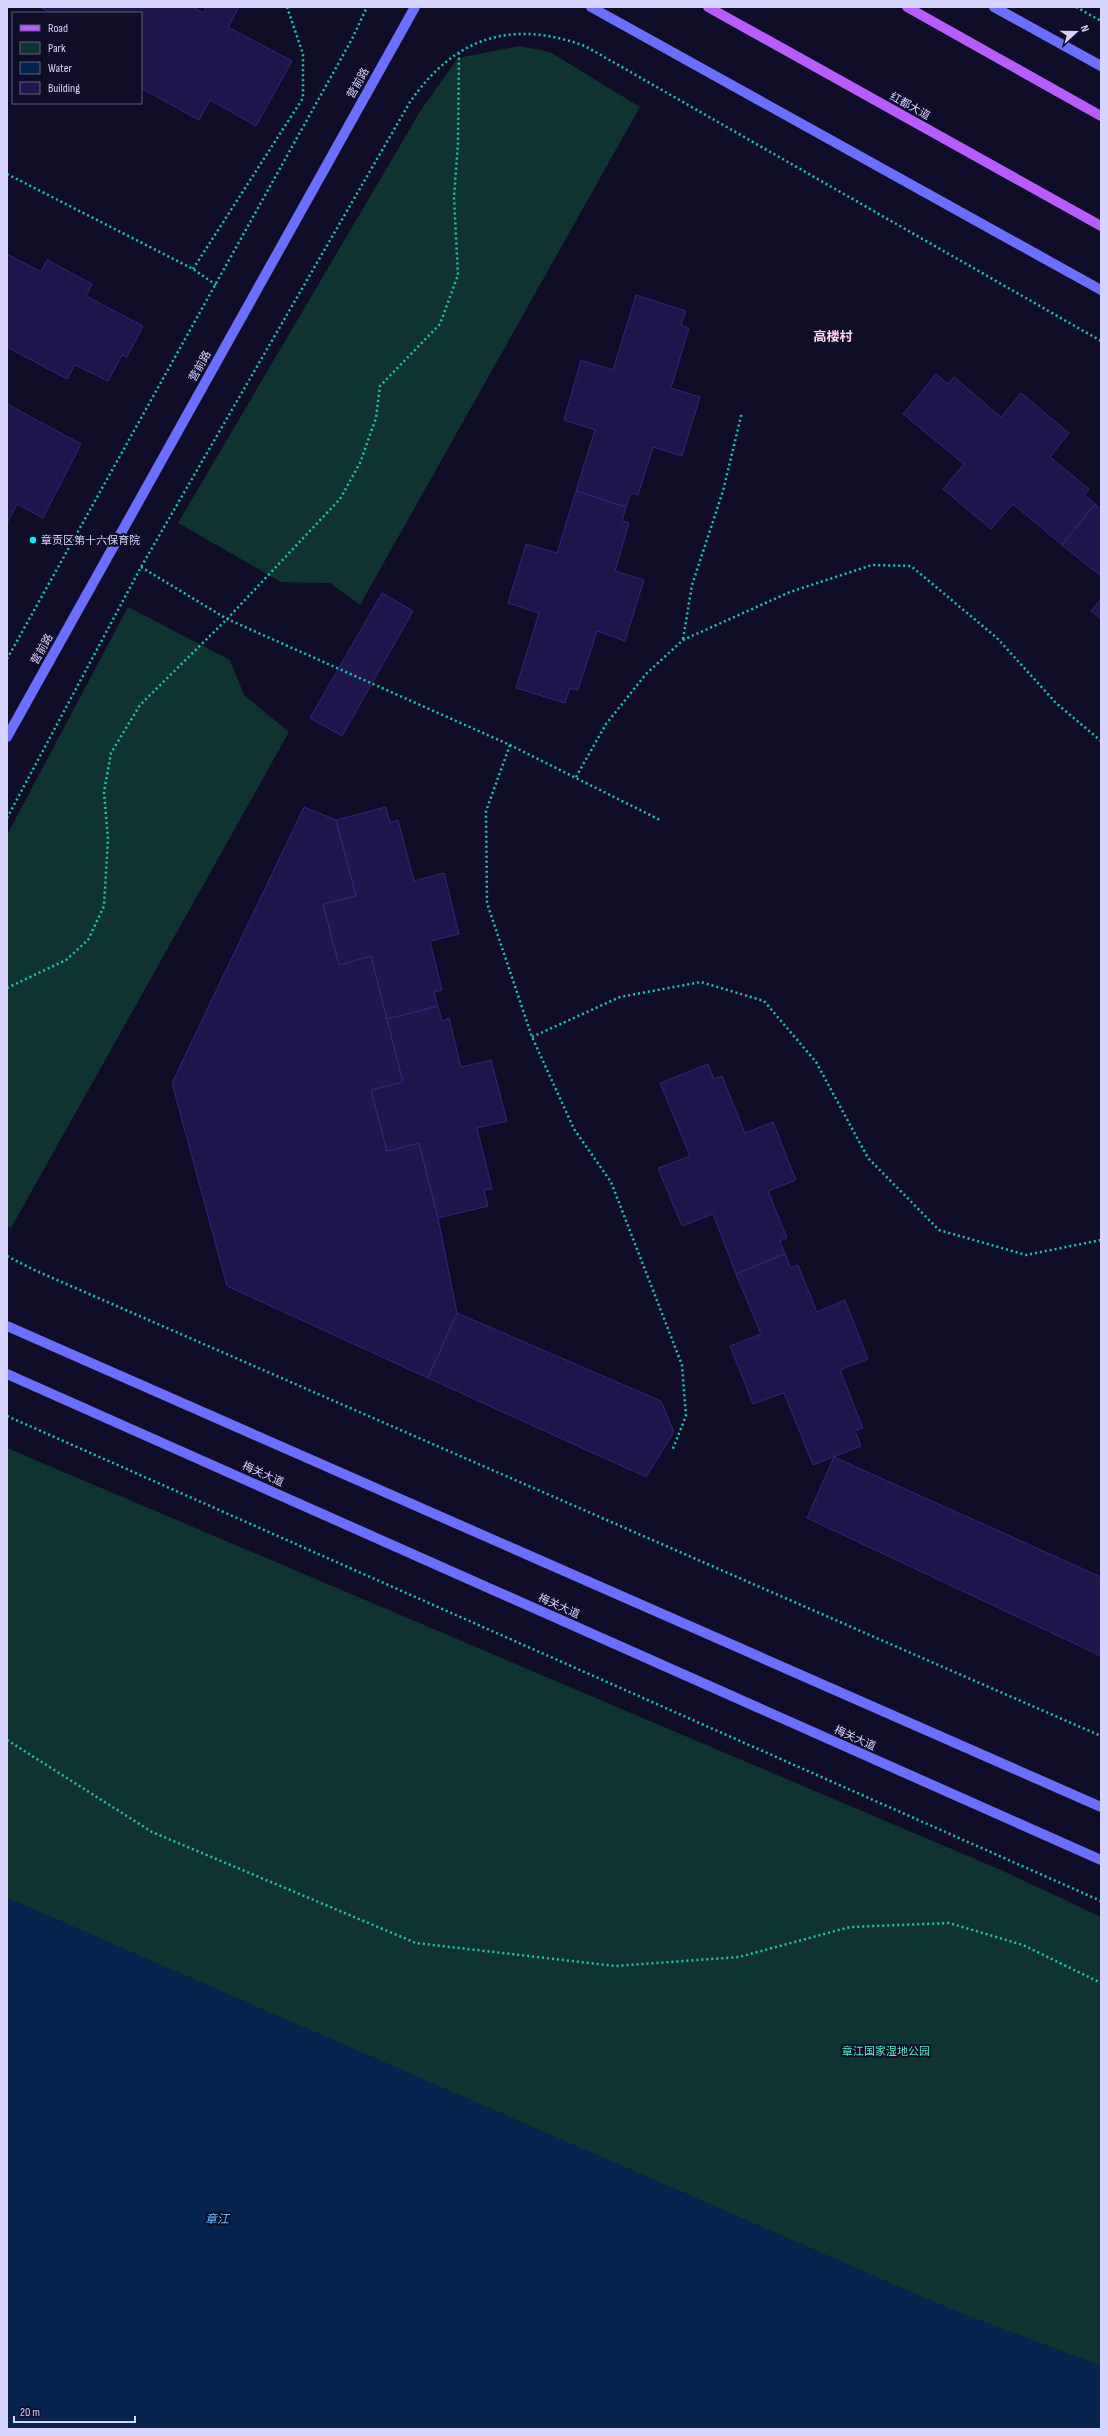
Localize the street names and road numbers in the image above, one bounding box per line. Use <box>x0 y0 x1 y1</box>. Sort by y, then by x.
street label: 营前路 <box>344 65 372 101</box>
street label: 红都大道 <box>888 90 932 122</box>
street label: 营前路 <box>186 348 214 384</box>
street label: 营前路 <box>28 631 56 667</box>
street label: 梅关大道 <box>240 1459 286 1489</box>
street label: 梅关大道 <box>536 1591 582 1621</box>
street label: 梅关大道 <box>832 1723 878 1753</box>

